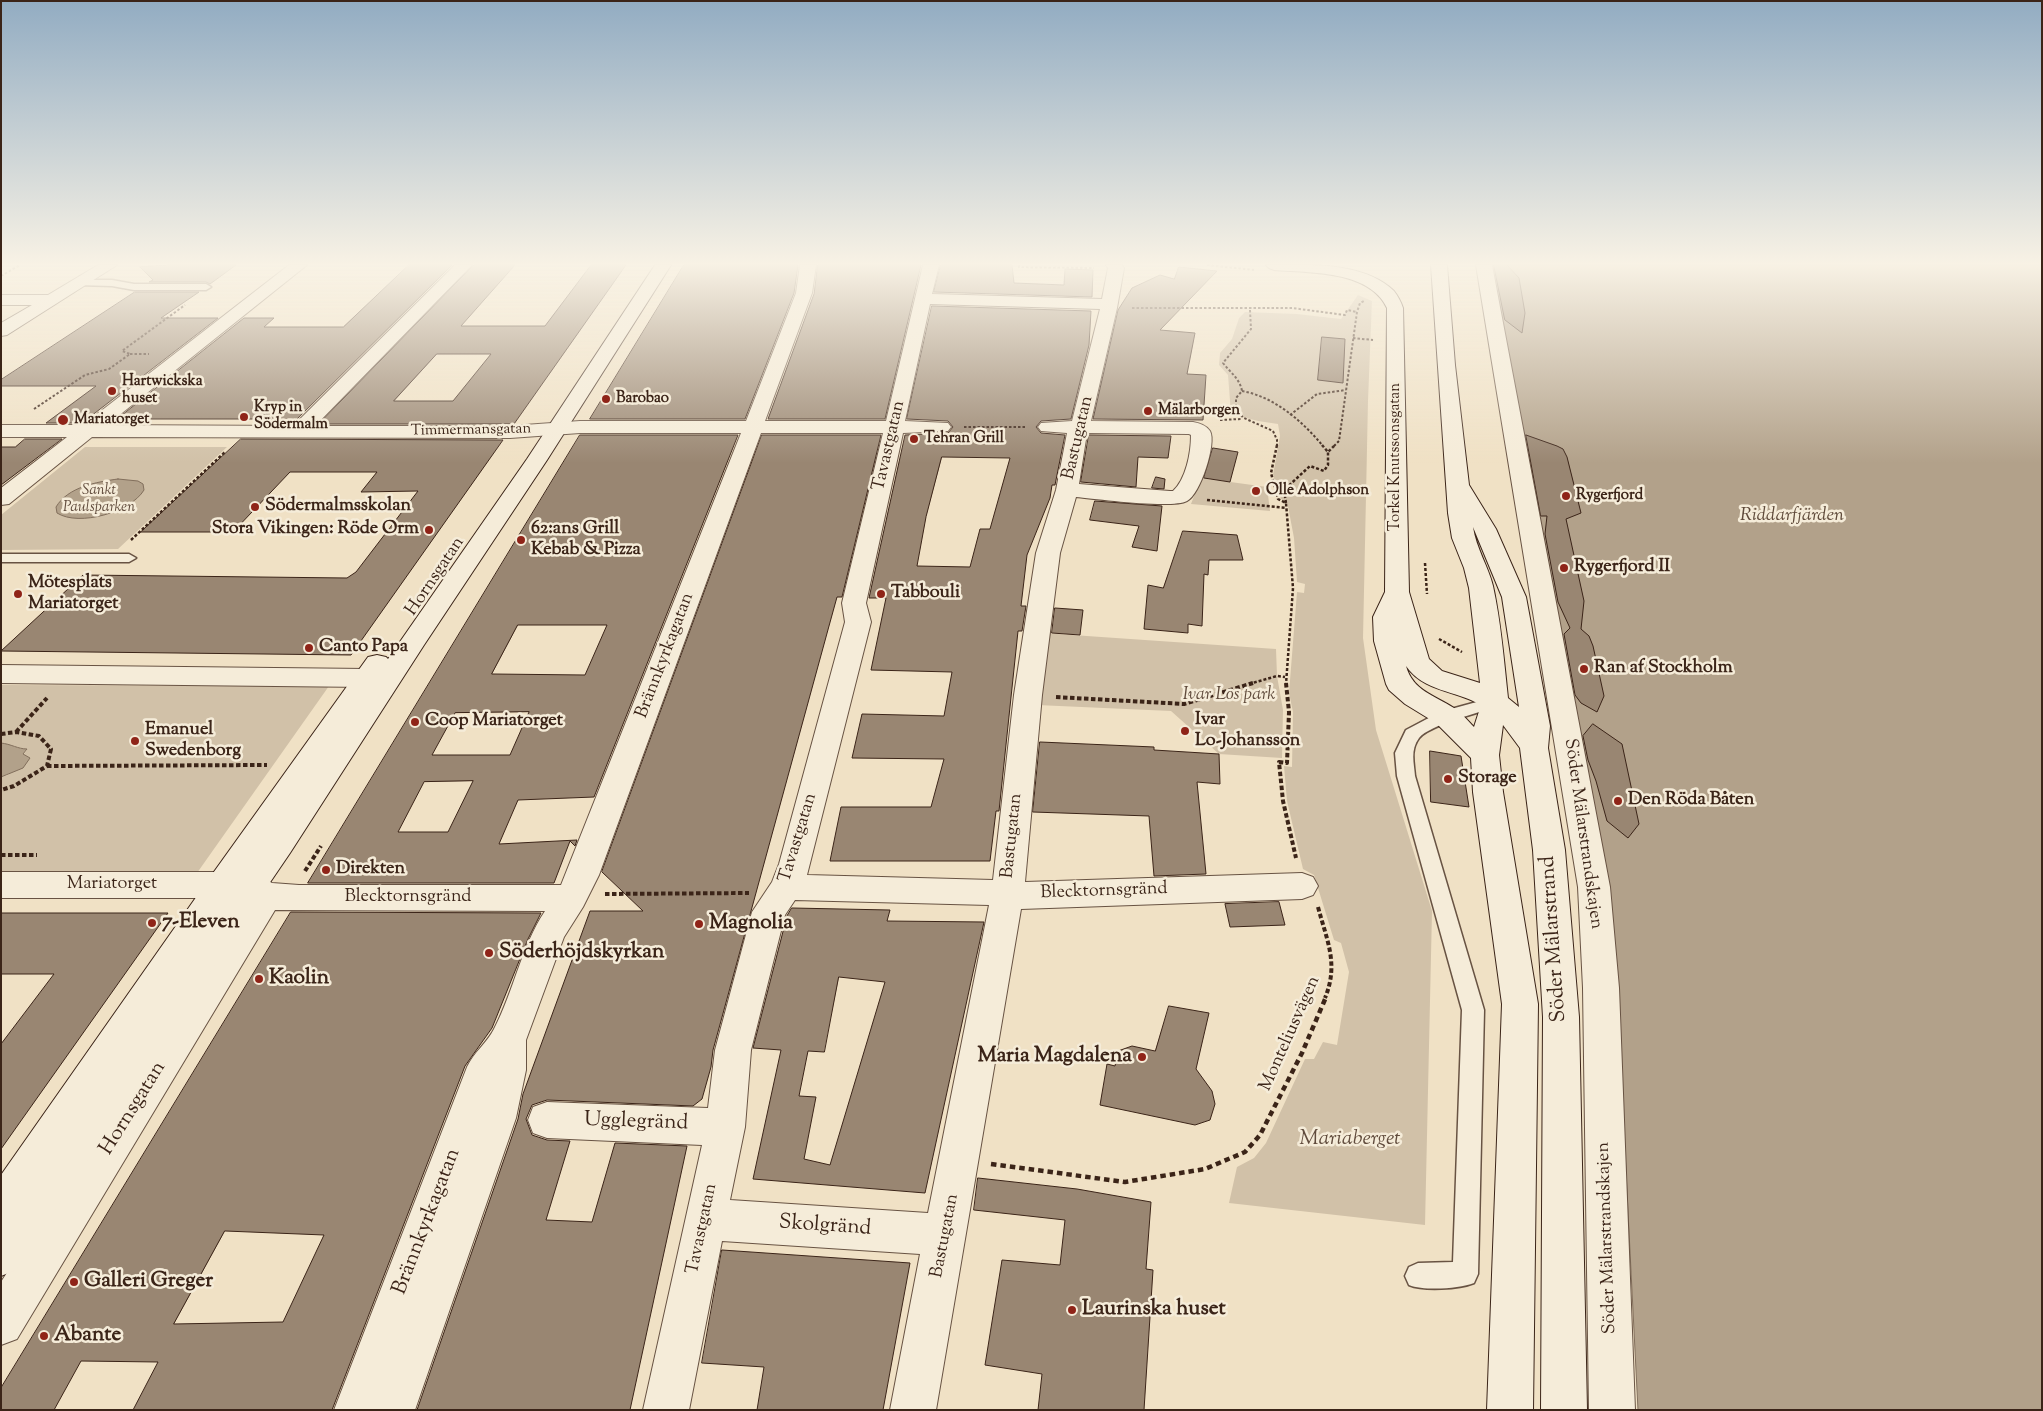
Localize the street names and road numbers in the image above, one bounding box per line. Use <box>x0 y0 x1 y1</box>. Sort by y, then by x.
street label: Torkel Knutssonsgatan <box>1387 383 1405 531</box>
street label: Bastugatan <box>1059 394 1099 482</box>
street label: Tavastgatan <box>869 399 911 493</box>
street label: Timmermansgatan <box>411 421 531 441</box>
street label: Hornsgatan <box>402 533 470 621</box>
street label: Brännkyrkagatan <box>632 590 700 722</box>
street label: Söder Mälarstrandskajen <box>1558 737 1606 931</box>
street label: Tavastgatan <box>775 791 823 885</box>
street label: Bastugatan <box>998 792 1028 880</box>
street label: Söder Mälarstrand <box>1537 855 1573 1023</box>
street label: Mariatorget <box>67 874 157 896</box>
street label: Blecktornsgränd <box>1040 879 1168 905</box>
street label: Blecktornsgränd <box>344 887 472 909</box>
street label: Monteliusvägen <box>1256 973 1326 1095</box>
street label: Hornsgatan <box>95 1058 173 1160</box>
street label: Ugglegränd <box>583 1109 689 1137</box>
street label: Söder Mälarstrandskajen <box>1594 1142 1622 1334</box>
street label: Brännkyrkagatan <box>389 1145 467 1299</box>
street label: Tavastgatan <box>683 1182 723 1276</box>
street label: Bastugatan <box>927 1192 965 1280</box>
street label: Skolgränd <box>778 1211 872 1243</box>

